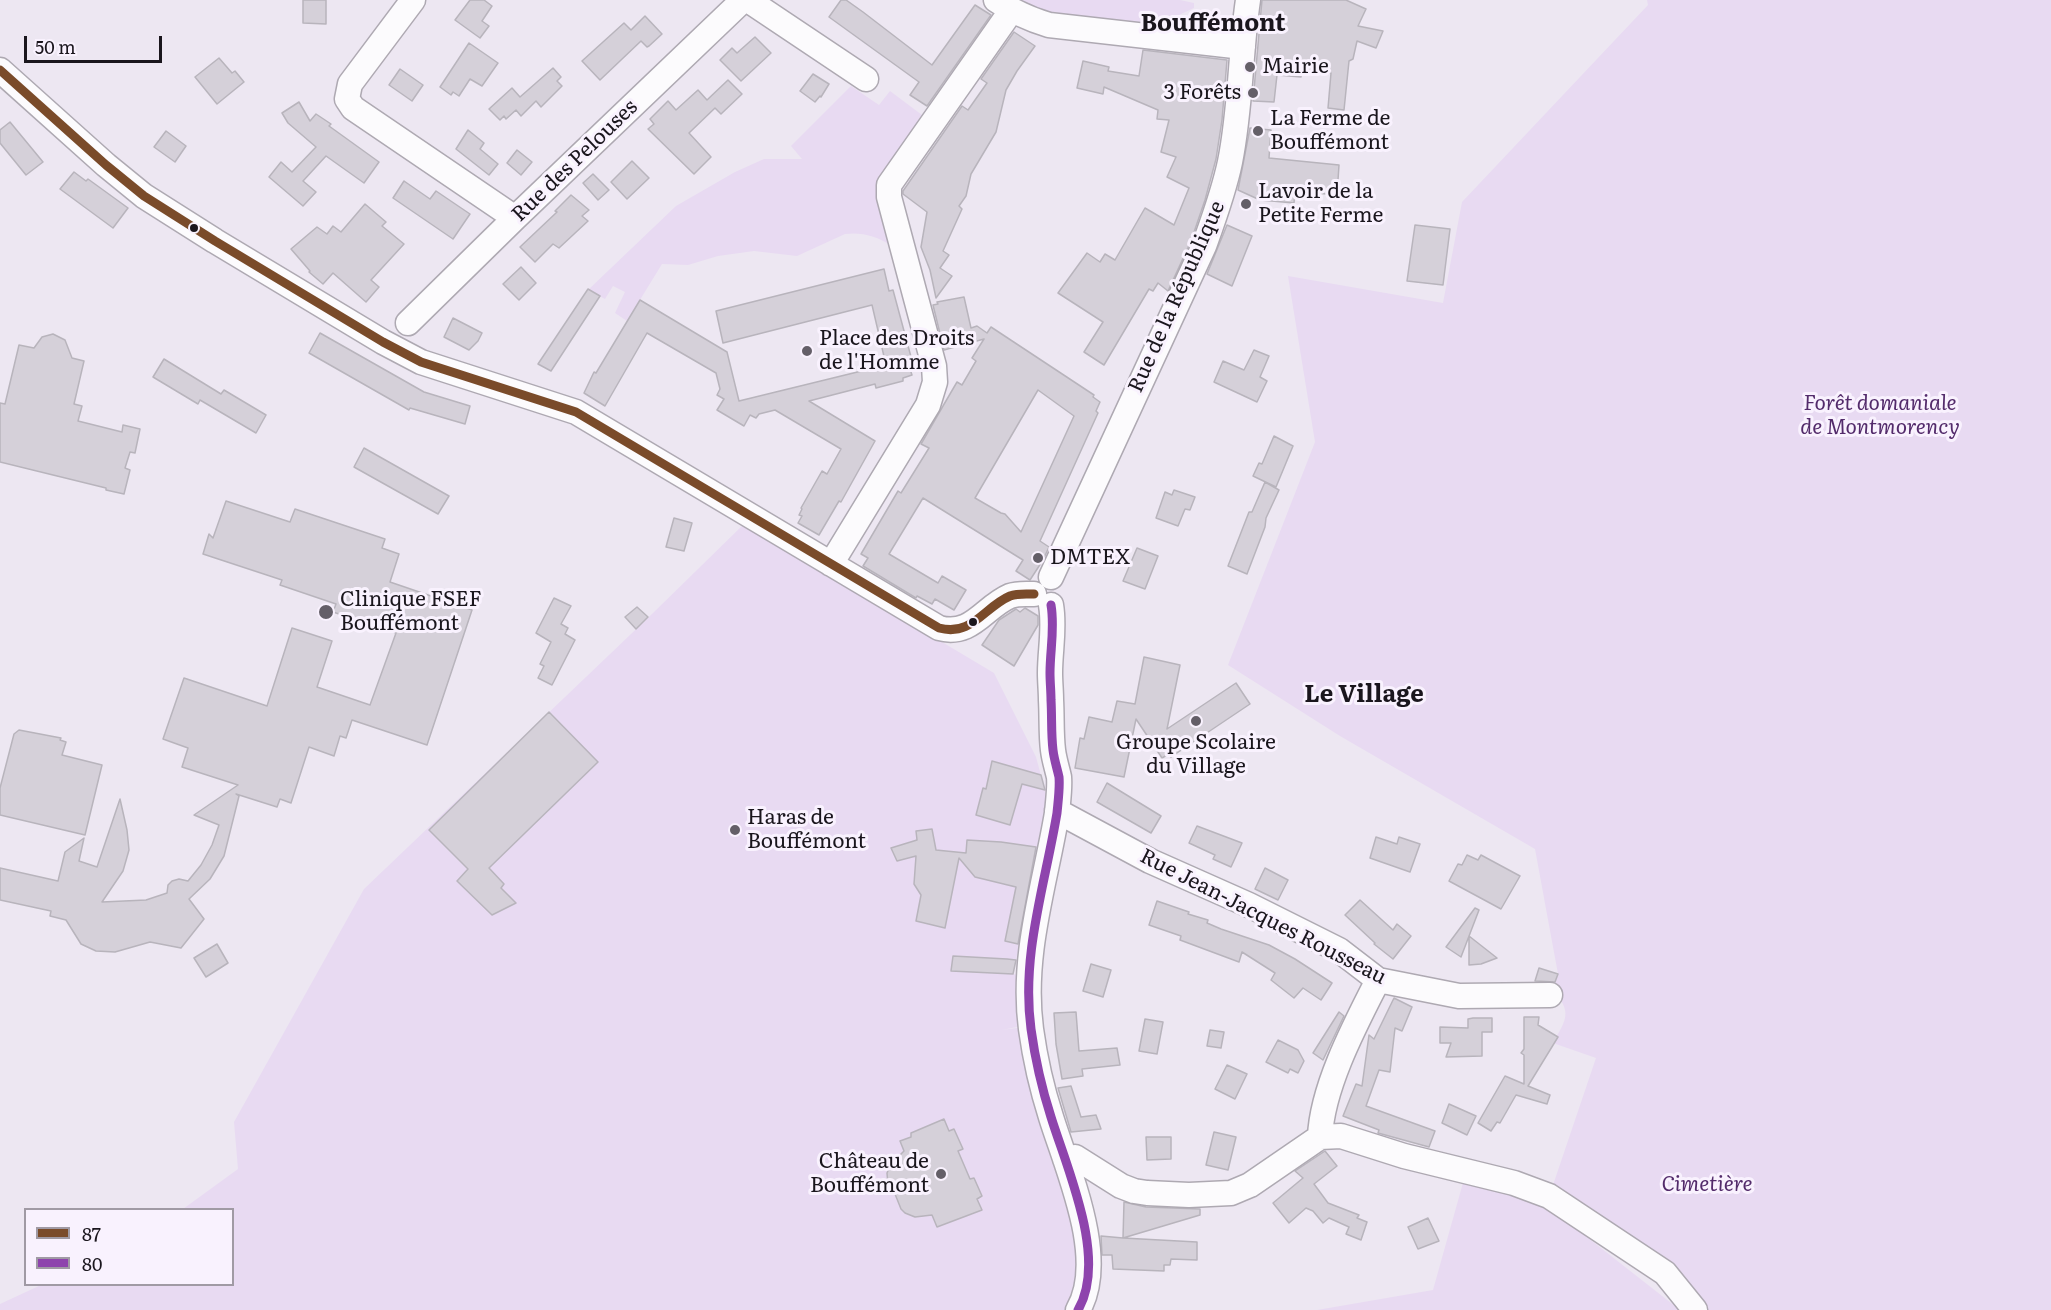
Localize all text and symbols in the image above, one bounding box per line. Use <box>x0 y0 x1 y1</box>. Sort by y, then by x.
district label: Bouffémont <box>1141 10 1285 38</box>
scale bar <box>27 24 165 62</box>
text: 50 m <box>35 33 76 60</box>
place label: Mairie <box>1262 54 1329 80</box>
marker: Mairie <box>1243 60 1257 74</box>
place label: 3 Forêts <box>1163 80 1241 106</box>
marker: 3 Forêts <box>1246 86 1260 100</box>
street label: Rue des Pelouses <box>507 95 643 227</box>
place label: La Ferme de Bouffémont <box>1270 106 1390 156</box>
marker: La Ferme de Bouffémont <box>1251 124 1265 138</box>
place label: Lavoir de la Petite Ferme <box>1258 179 1383 229</box>
street label: Rue de la République <box>1123 197 1231 397</box>
marker: Lavoir de la Petite Ferme <box>1239 197 1253 211</box>
unlabelled marker <box>188 222 200 234</box>
place label: Place des Droits de l'Homme <box>819 326 974 376</box>
marker: Place des Droits de l'Homme <box>800 344 814 358</box>
park label: Forêt domaniale de Montmorency <box>1800 391 1960 441</box>
place label: DMTEX <box>1050 545 1130 571</box>
marker: DMTEX <box>1031 551 1045 565</box>
place label: Clinique FSEF Bouffémont <box>340 587 482 637</box>
marker: Clinique FSEF Bouffémont <box>317 603 335 621</box>
unlabelled marker <box>967 616 979 628</box>
district label: Le Village <box>1304 681 1424 709</box>
marker: Groupe Scolaire du Village <box>1189 714 1203 728</box>
place label: Groupe Scolaire du Village <box>1116 730 1276 780</box>
place label: Haras de Bouffémont <box>747 805 866 855</box>
marker: Haras de Bouffémont <box>728 823 742 837</box>
street label: Rue Jean-Jacques Rousseau <box>1136 844 1390 990</box>
place label: Château de Bouffémont <box>810 1149 929 1199</box>
marker: Château de Bouffémont <box>934 1167 948 1181</box>
park label: Cimetière <box>1662 1172 1752 1198</box>
legend <box>24 1208 234 1286</box>
text: 87 <box>82 1220 101 1247</box>
text: 80 <box>82 1250 102 1277</box>

